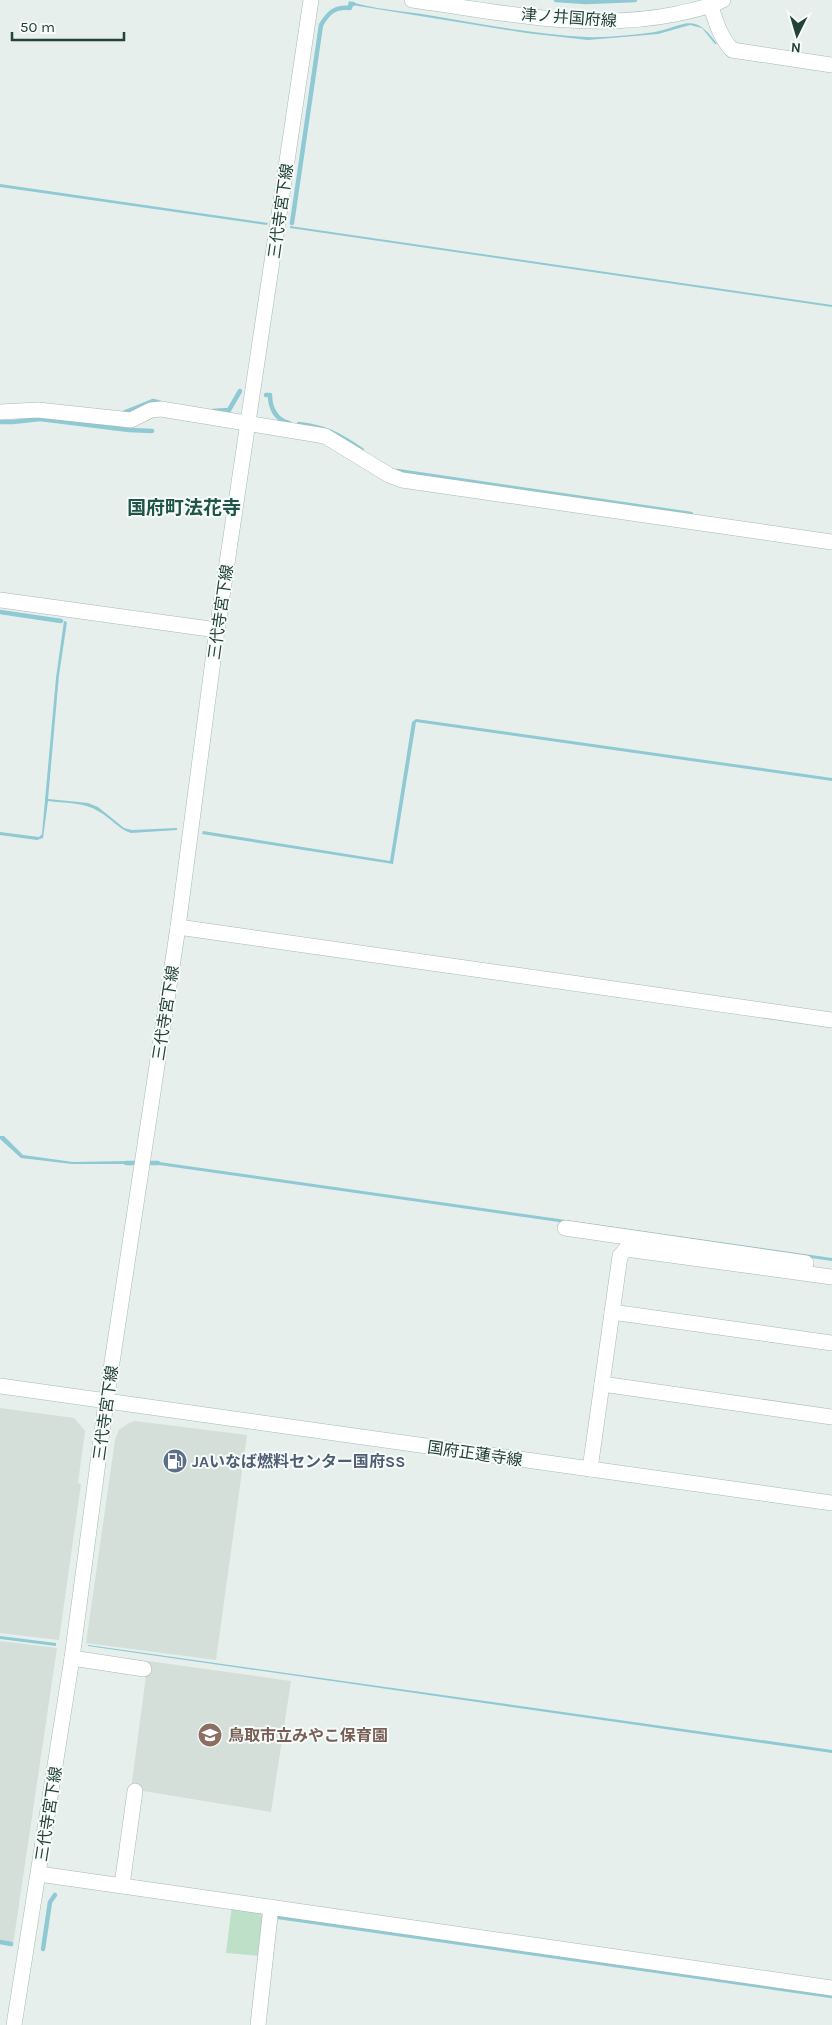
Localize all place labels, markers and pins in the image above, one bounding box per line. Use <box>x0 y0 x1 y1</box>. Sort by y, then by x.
fuel station icon: JAいなば燃料センター国府SS <box>162 1448 188 1474</box>
place label: JAいなば燃料センター国府SS <box>192 1452 406 1471</box>
school or university icon: 鳥取市立みやこ保育園 <box>197 1722 223 1748</box>
place label: 鳥取市立みやこ保育園 <box>228 1726 388 1745</box>

